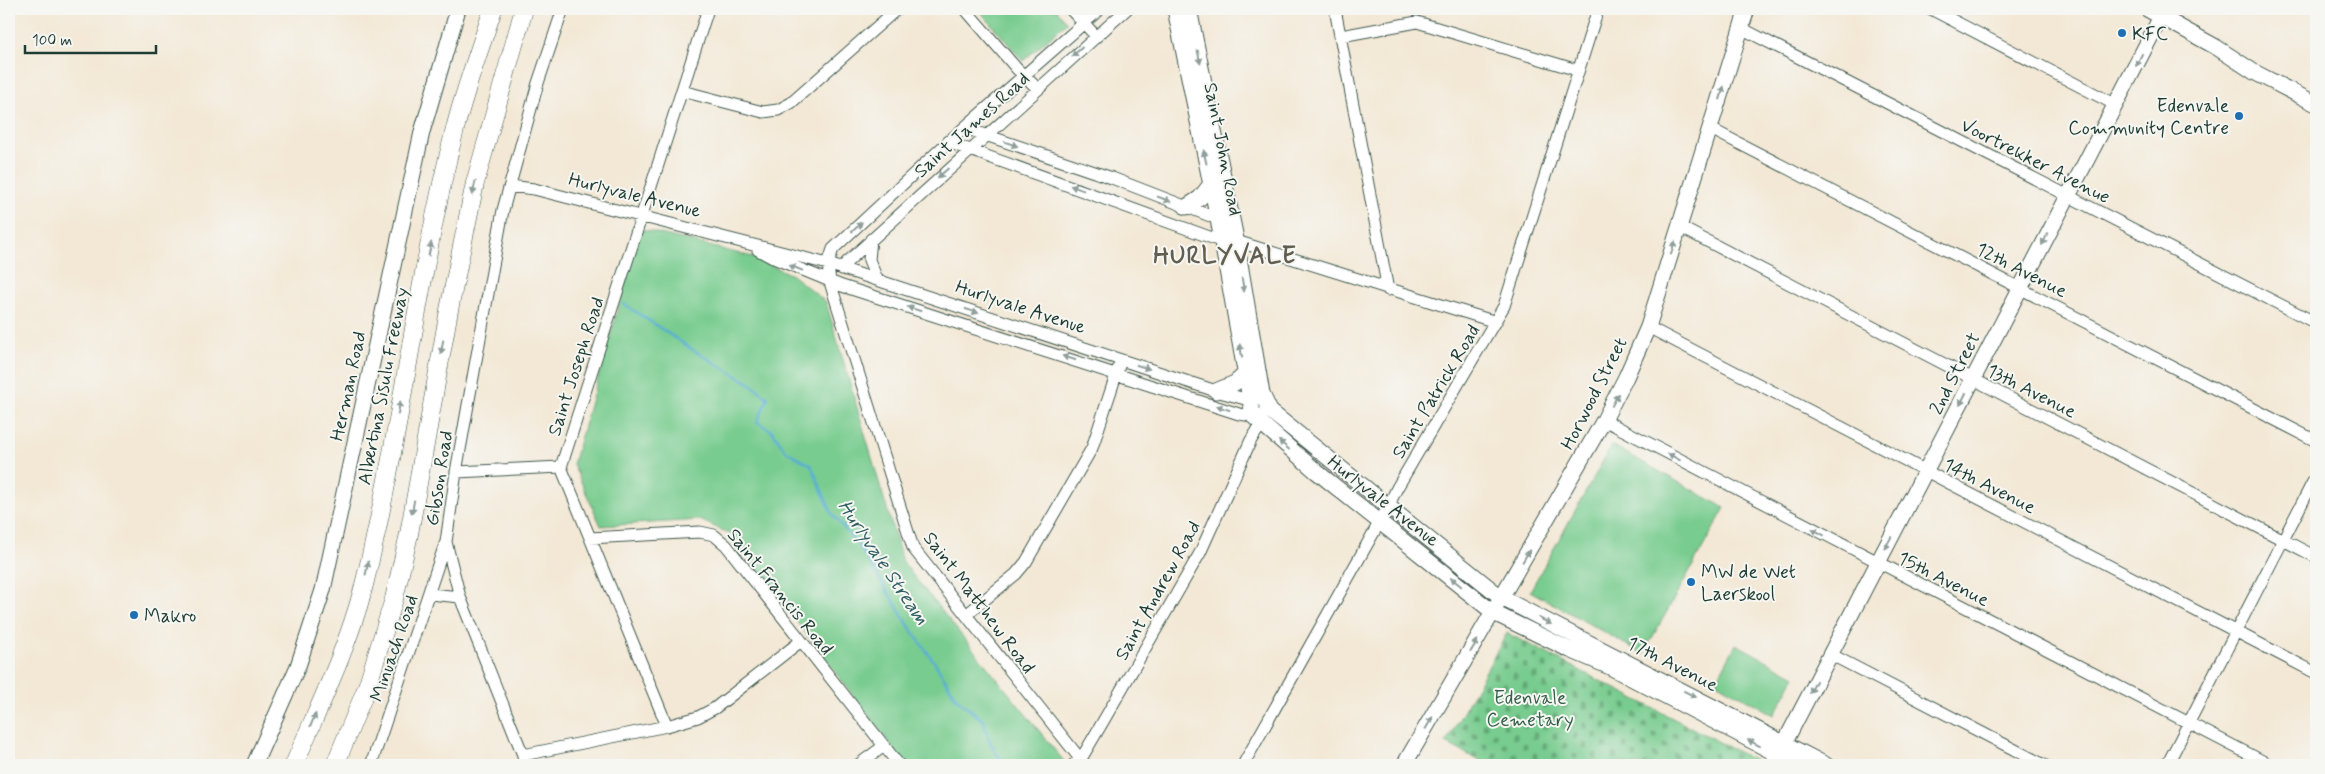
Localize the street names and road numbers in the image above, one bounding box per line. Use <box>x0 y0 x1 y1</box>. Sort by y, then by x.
street label: Saint James Road <box>909 67 1035 184</box>
street label: Saint John Road <box>1197 81 1248 218</box>
street label: Voortrekker Avenue <box>1956 113 2114 210</box>
street label: Hurlyvale Avenue <box>566 167 704 225</box>
street label: 12th Avenue <box>1971 237 2071 304</box>
street label: Hurlyvale Avenue <box>952 275 1089 341</box>
street label: Albertina Sisulu Freeway <box>352 285 415 487</box>
street label: Saint Joseph Road <box>542 294 611 439</box>
street label: Saint Patrick Road <box>1386 320 1486 463</box>
street label: 2nd Street <box>1924 328 1987 419</box>
street label: Herman Road <box>325 329 372 444</box>
street label: Horwood Street <box>1555 333 1633 454</box>
street label: 13th Avenue <box>1982 358 2080 425</box>
street label: Gibson Road <box>420 429 459 528</box>
street label: Hurlyvale Avenue <box>1321 450 1444 554</box>
street label: 14th Avenue <box>1939 452 2040 520</box>
street label: Saint Andrew Road <box>1110 517 1207 665</box>
street label: Saint Francis Road <box>721 523 839 660</box>
street label: Saint Matthew Road <box>917 527 1040 679</box>
street label: 15th Avenue <box>1893 546 1993 613</box>
street label: Minuach Road <box>364 592 424 705</box>
street label: 17th Avenue <box>1623 631 1722 698</box>

